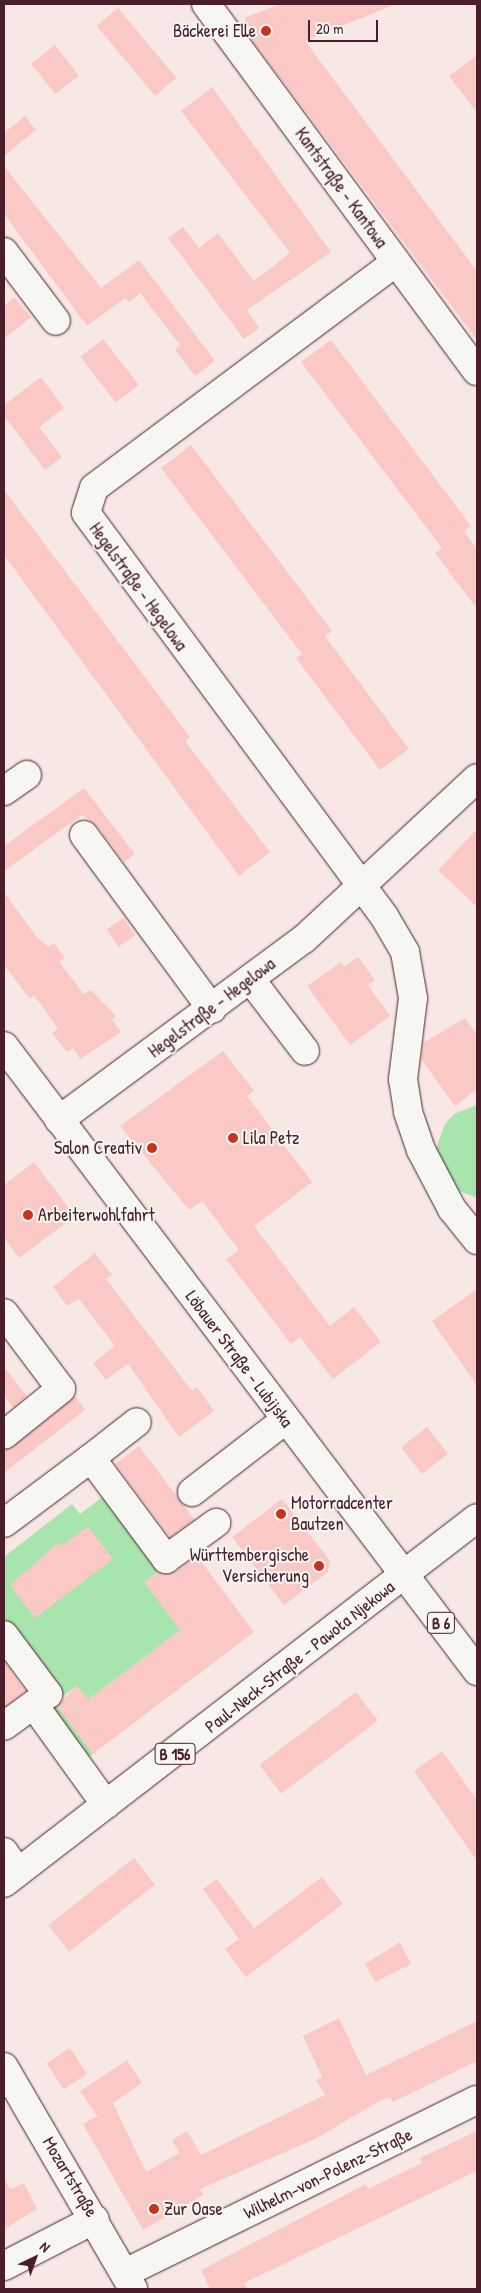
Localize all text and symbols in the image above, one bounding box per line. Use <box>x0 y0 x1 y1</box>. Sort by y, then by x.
scale bar <box>311 10 381 42</box>
text: 20 m <box>316 18 343 39</box>
place label: Bäckerei Elle <box>173 20 256 42</box>
marker: Bäckerei Elle <box>260 25 272 37</box>
street label: Kantstraße - Kantowa <box>290 124 392 252</box>
street label: Hegelstraße - Hegelowa <box>84 519 192 655</box>
street label: Hegelstraße - Hegelowa <box>144 953 280 1063</box>
place label: Lila Petz <box>243 1127 299 1149</box>
marker: Lila Petz <box>227 1132 239 1144</box>
place label: Salon Creativ <box>54 1137 142 1159</box>
marker: Salon Creativ <box>146 1142 158 1154</box>
place label: Arbeiterwohlfahrt <box>38 1204 155 1226</box>
marker: Arbeiterwohlfahrt <box>22 1209 34 1221</box>
street label: Löbauer Straße - Lubijska <box>181 1286 297 1432</box>
place label: Motorradcenter Bautzen <box>291 1493 393 1536</box>
marker: Motorradcenter Bautzen <box>275 1508 287 1520</box>
place label: Württembergische Versicherung <box>190 1545 309 1588</box>
marker: Württembergische Versicherung <box>313 1560 325 1572</box>
street label: Paul-Neck-Straße - Pawoła Njekowa <box>201 1576 399 1738</box>
road number: B 6 <box>426 1610 456 1636</box>
road number: B 156 <box>154 1740 196 1768</box>
street label: Wilhelm-von-Polenz-Straße <box>240 2124 416 2224</box>
street label: Mozartstraße <box>38 2133 102 2221</box>
place label: Zur Oase <box>164 2198 223 2220</box>
marker: Zur Oase <box>148 2203 160 2215</box>
north arrow <box>10 2233 60 2283</box>
text: N <box>36 2237 54 2256</box>

